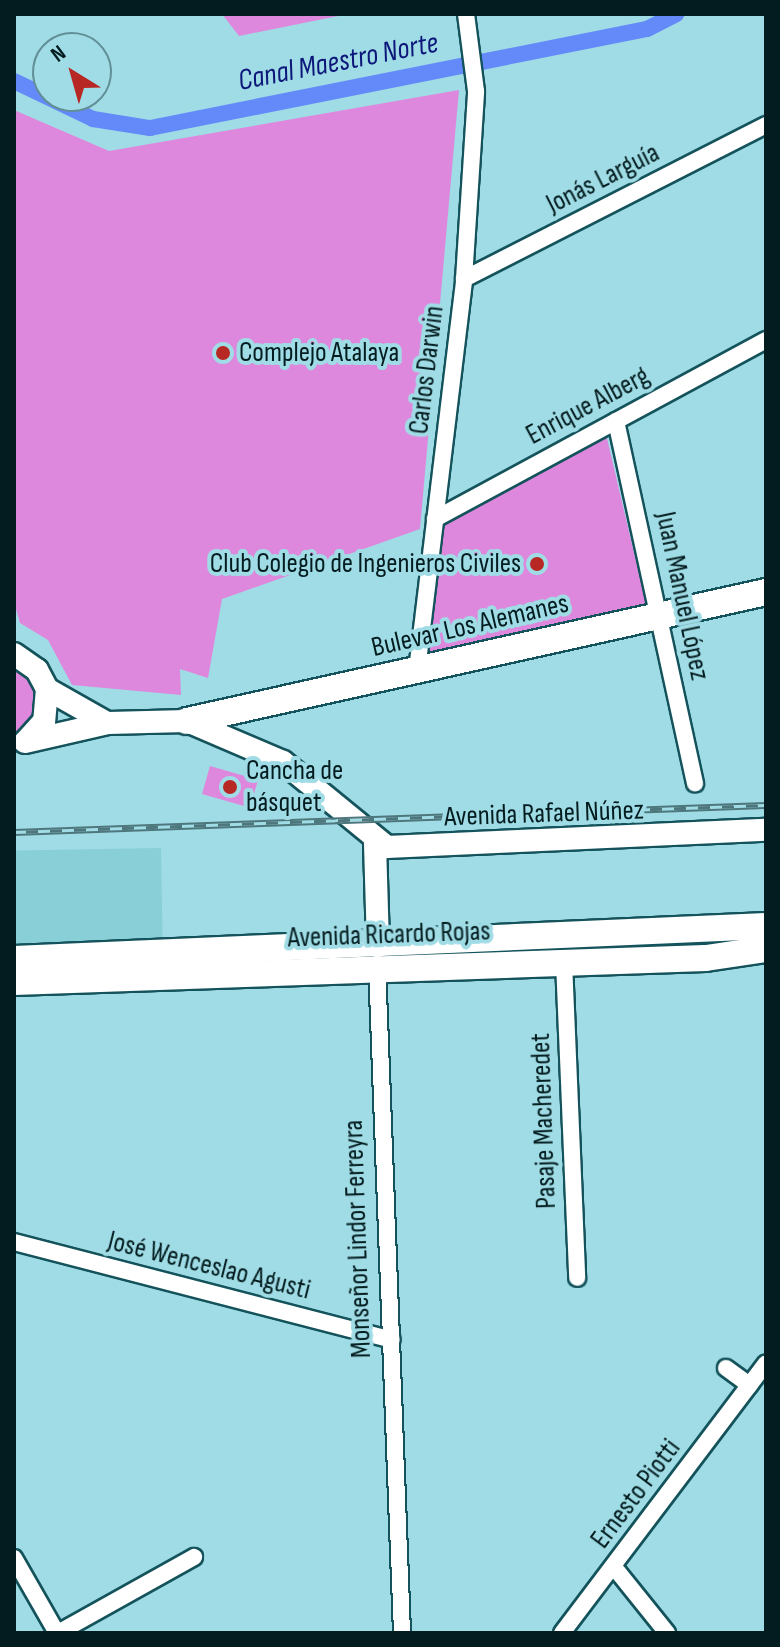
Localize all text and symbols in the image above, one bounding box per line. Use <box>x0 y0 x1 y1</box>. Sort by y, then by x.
water label: Canal Maestro Norte <box>235 25 441 99</box>
north arrow <box>32 32 112 112</box>
text: N <box>46 40 71 68</box>
street label: Jonás Larguía <box>541 136 665 222</box>
street label: Carlos Darwin <box>402 304 452 436</box>
place label: Complejo Atalaya <box>239 336 399 370</box>
marker: Complejo Atalaya <box>214 344 232 362</box>
street label: Enrique Alberg <box>521 360 655 452</box>
street label: Juan Manuel López <box>648 509 716 683</box>
place label: Club Colegio de Ingenieros Civiles <box>210 547 521 581</box>
marker: Club Colegio de Ingenieros Civiles <box>528 555 546 573</box>
street label: Bulevar Los Alemanes <box>368 587 572 665</box>
place label: Cancha de básquet <box>246 754 343 820</box>
marker: Cancha de básquet <box>221 778 239 796</box>
street label: Avenida Rafael Núñez <box>444 794 644 834</box>
street label: Avenida Ricardo Rojas <box>287 915 491 955</box>
street label: Pasaje Macheredet <box>524 1033 564 1209</box>
street label: Monseñor Lindor Ferreyra <box>337 1119 379 1359</box>
street label: José Wenceslao Agusti <box>104 1225 314 1307</box>
street label: Ernesto Piotti <box>584 1433 688 1555</box>

